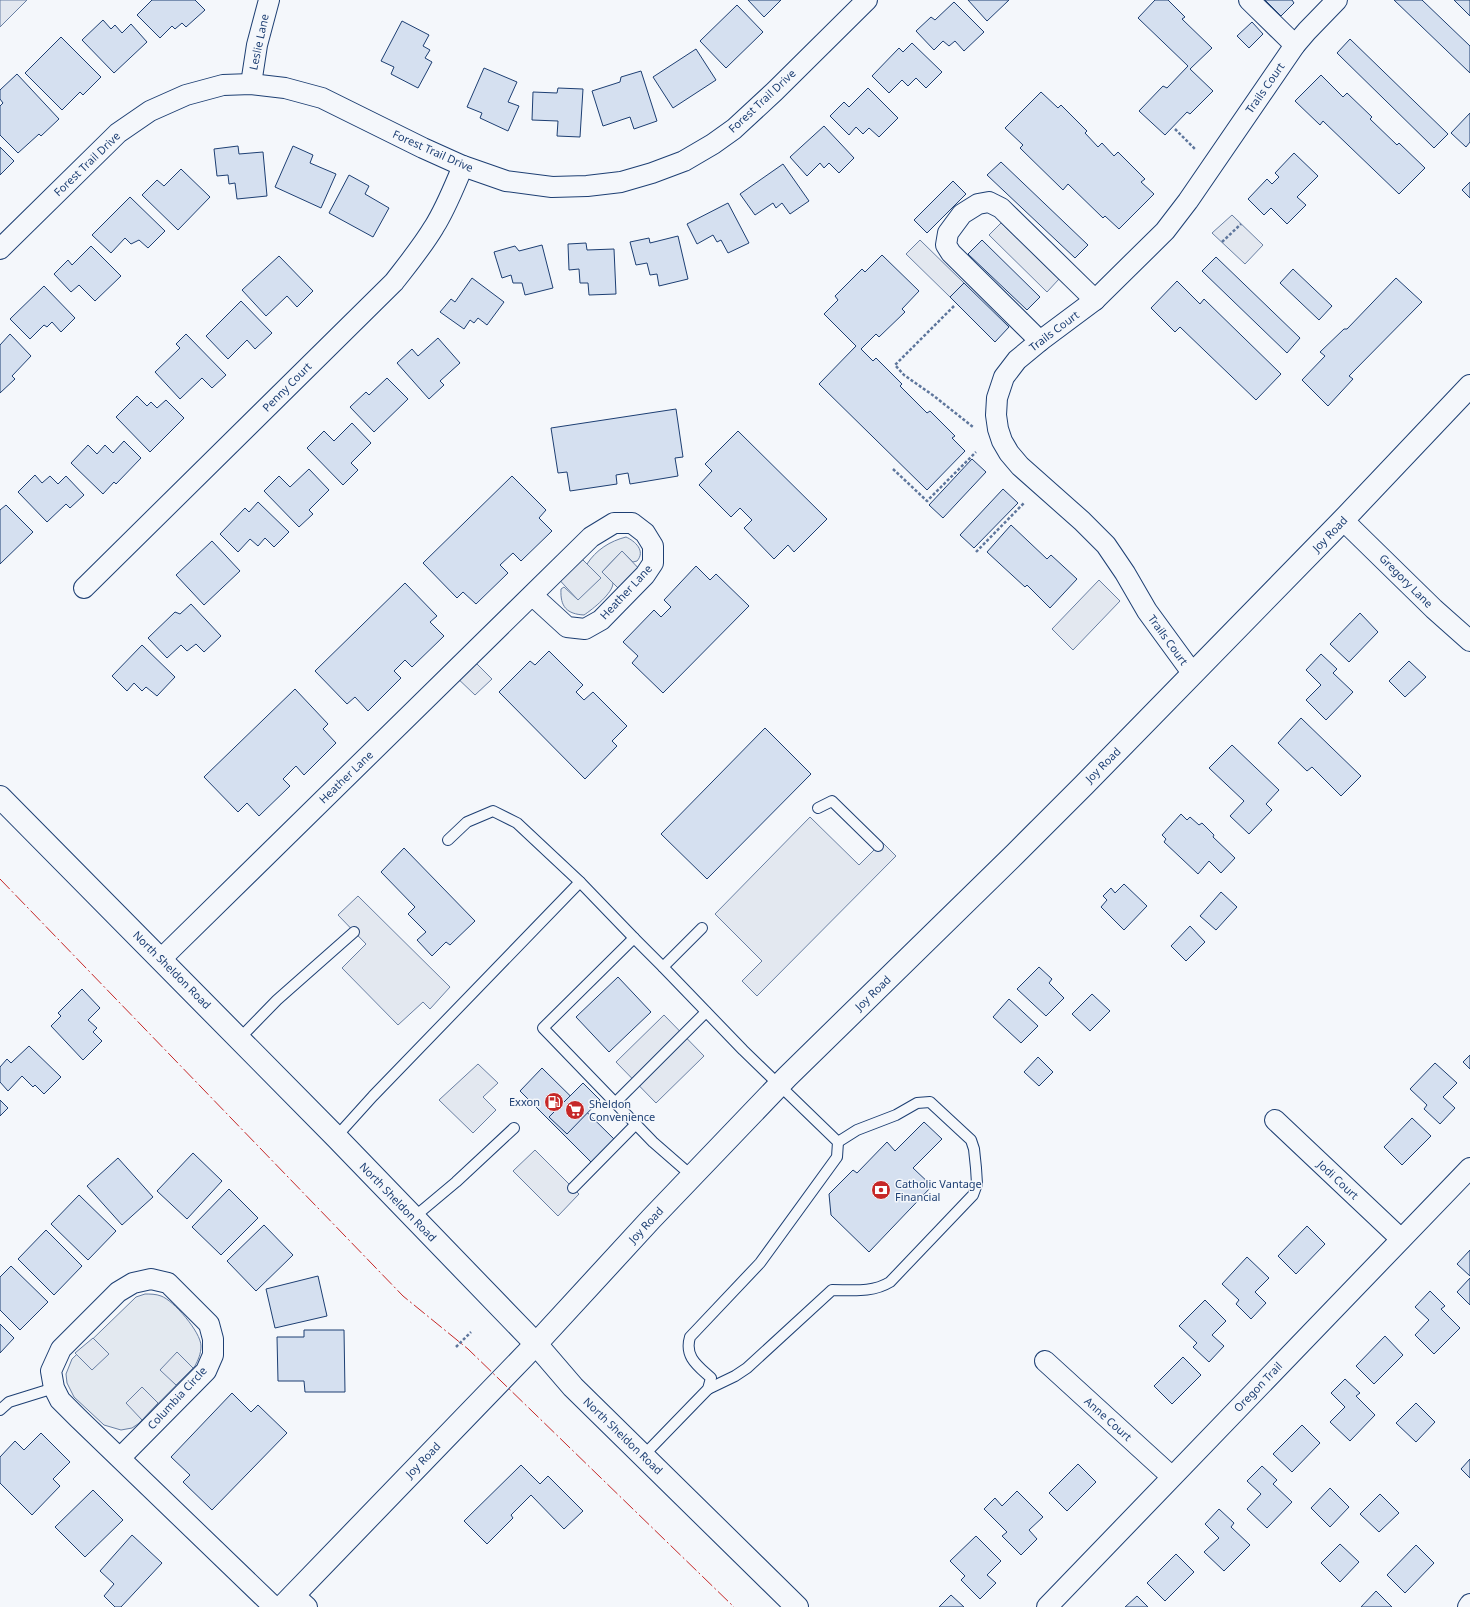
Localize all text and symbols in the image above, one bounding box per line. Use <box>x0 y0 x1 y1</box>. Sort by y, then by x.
street label: Leslie Lane <box>245 12 272 71</box>
street label: Trails Court <box>1242 59 1288 116</box>
street label: Forest Trail Drive <box>725 66 799 136</box>
street label: Forest Trail Drive <box>391 126 476 175</box>
street label: Forest Trail Drive <box>50 128 123 199</box>
street label: Trails Court <box>1026 307 1082 354</box>
street label: Penny Court <box>259 359 315 415</box>
street label: Joy Road <box>1308 512 1350 556</box>
street label: Gregory Lane <box>1376 551 1436 611</box>
street label: Heather Lane <box>596 561 655 622</box>
street label: Trails Court <box>1145 612 1192 668</box>
street label: Joy Road <box>1081 744 1124 786</box>
street label: Heather Lane <box>315 747 376 806</box>
street label: North Sheldon Road <box>130 927 215 1012</box>
street label: Joy Road <box>851 972 894 1014</box>
fuel station icon: Exxon <box>543 1091 565 1113</box>
place label: Exxon <box>509 1094 540 1109</box>
place label: Sheldon Convenience <box>589 1096 655 1124</box>
supermarket icon: Sheldon Convenience <box>564 1099 586 1121</box>
street label: Jodi Court <box>1314 1156 1362 1203</box>
street label: North Sheldon Road <box>357 1159 440 1244</box>
place label: Catholic Vantage Financial <box>895 1176 982 1204</box>
bank icon: Catholic Vantage Financial <box>870 1179 892 1201</box>
street label: Joy Road <box>624 1203 666 1247</box>
street label: Oregon Trail <box>1230 1358 1285 1415</box>
street label: Columbia Circle <box>144 1363 210 1432</box>
street label: Anne Court <box>1082 1393 1135 1444</box>
street label: North Sheldon Road <box>581 1394 666 1477</box>
street label: Joy Road <box>401 1438 443 1482</box>

